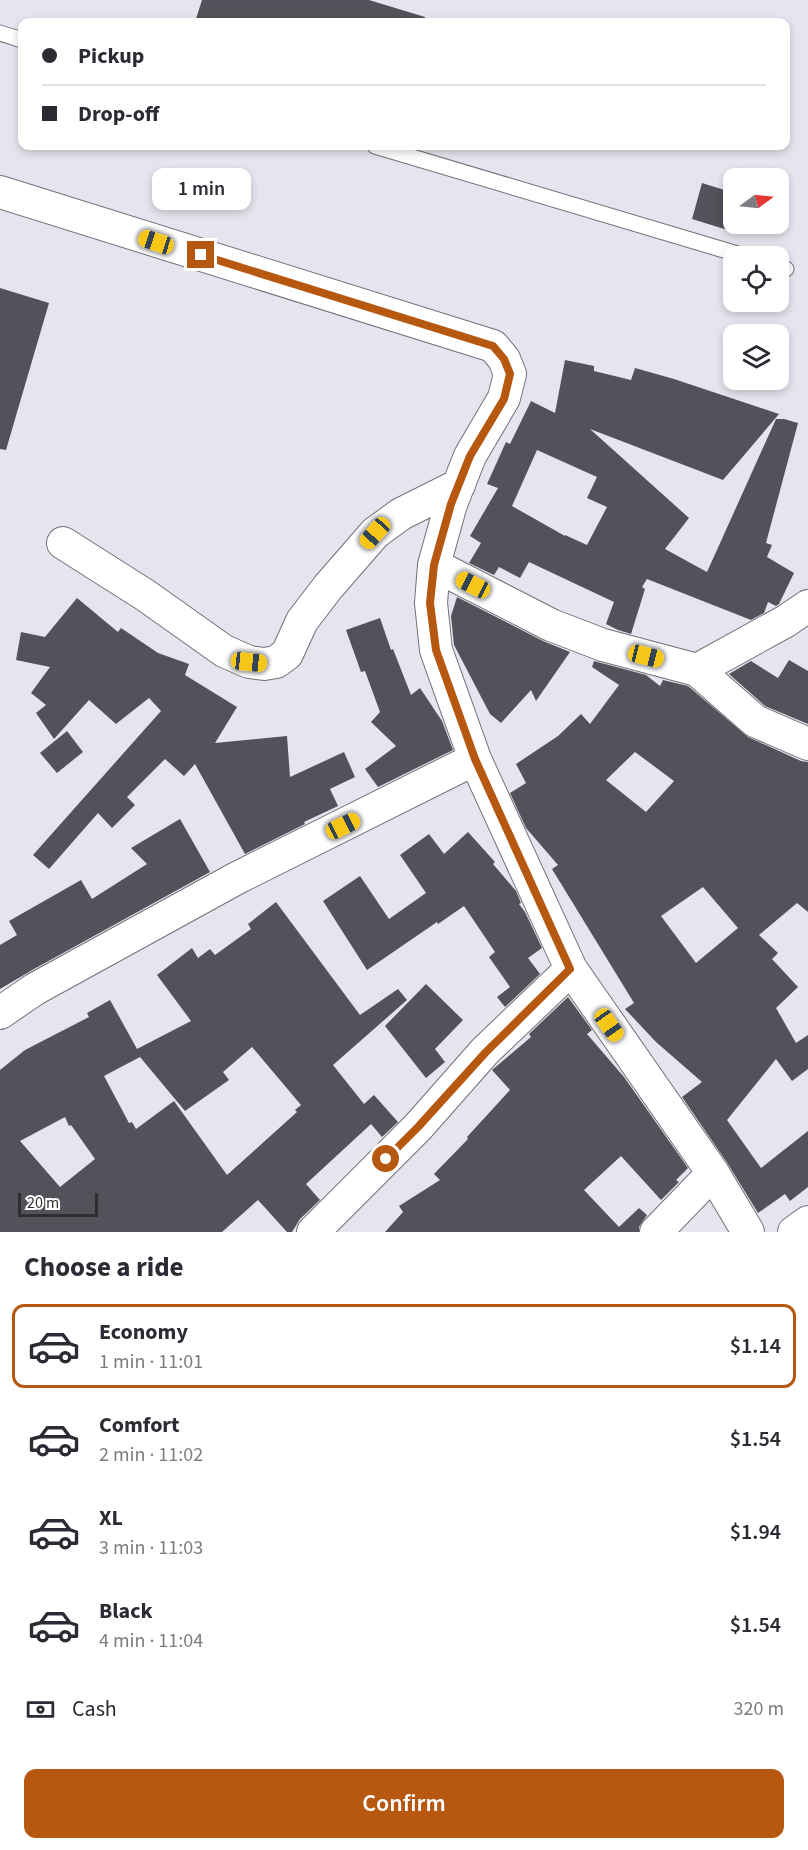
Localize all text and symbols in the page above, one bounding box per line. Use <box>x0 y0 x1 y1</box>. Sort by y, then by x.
text: Pickup <box>78 40 144 72</box>
text: Drop-off <box>78 98 159 130</box>
callout: 1 min <box>152 168 250 210</box>
north arrow <box>723 168 789 234</box>
map controls <box>723 168 789 390</box>
text: 1 min <box>178 175 225 203</box>
car <box>136 228 176 256</box>
route end <box>187 241 214 268</box>
button: locate <box>723 246 789 312</box>
button: layers <box>723 324 789 390</box>
car <box>356 514 394 552</box>
car <box>453 569 493 601</box>
car <box>626 643 666 669</box>
car <box>230 651 268 673</box>
car <box>323 810 363 842</box>
car <box>591 1005 627 1045</box>
route start <box>372 1145 399 1172</box>
scale bar <box>18 1190 98 1218</box>
text: 20 m <box>27 1192 59 1214</box>
text: Choose a ride <box>24 1248 184 1287</box>
text: Economy <box>99 1316 188 1348</box>
icon: car <box>27 1319 81 1373</box>
text: $1.14 <box>730 1330 781 1362</box>
text: 1 min · 11:01 <box>99 1348 203 1376</box>
text: Comfort <box>99 1409 180 1441</box>
icon: car <box>27 1412 81 1466</box>
text: $1.54 <box>730 1423 781 1455</box>
text: 2 min · 11:02 <box>99 1441 203 1469</box>
text: XL <box>99 1502 123 1534</box>
icon: car <box>27 1505 81 1559</box>
text: $1.94 <box>730 1516 781 1548</box>
text: 3 min · 11:03 <box>99 1534 203 1562</box>
text: Black <box>99 1595 153 1627</box>
icon: car <box>27 1598 81 1652</box>
text: $1.54 <box>730 1609 781 1641</box>
text: 4 min · 11:04 <box>99 1627 203 1655</box>
icon: cash <box>24 1693 57 1726</box>
text: Cash <box>72 1693 117 1725</box>
text: 320 m <box>734 1695 784 1723</box>
button: Confirm <box>24 1769 784 1838</box>

